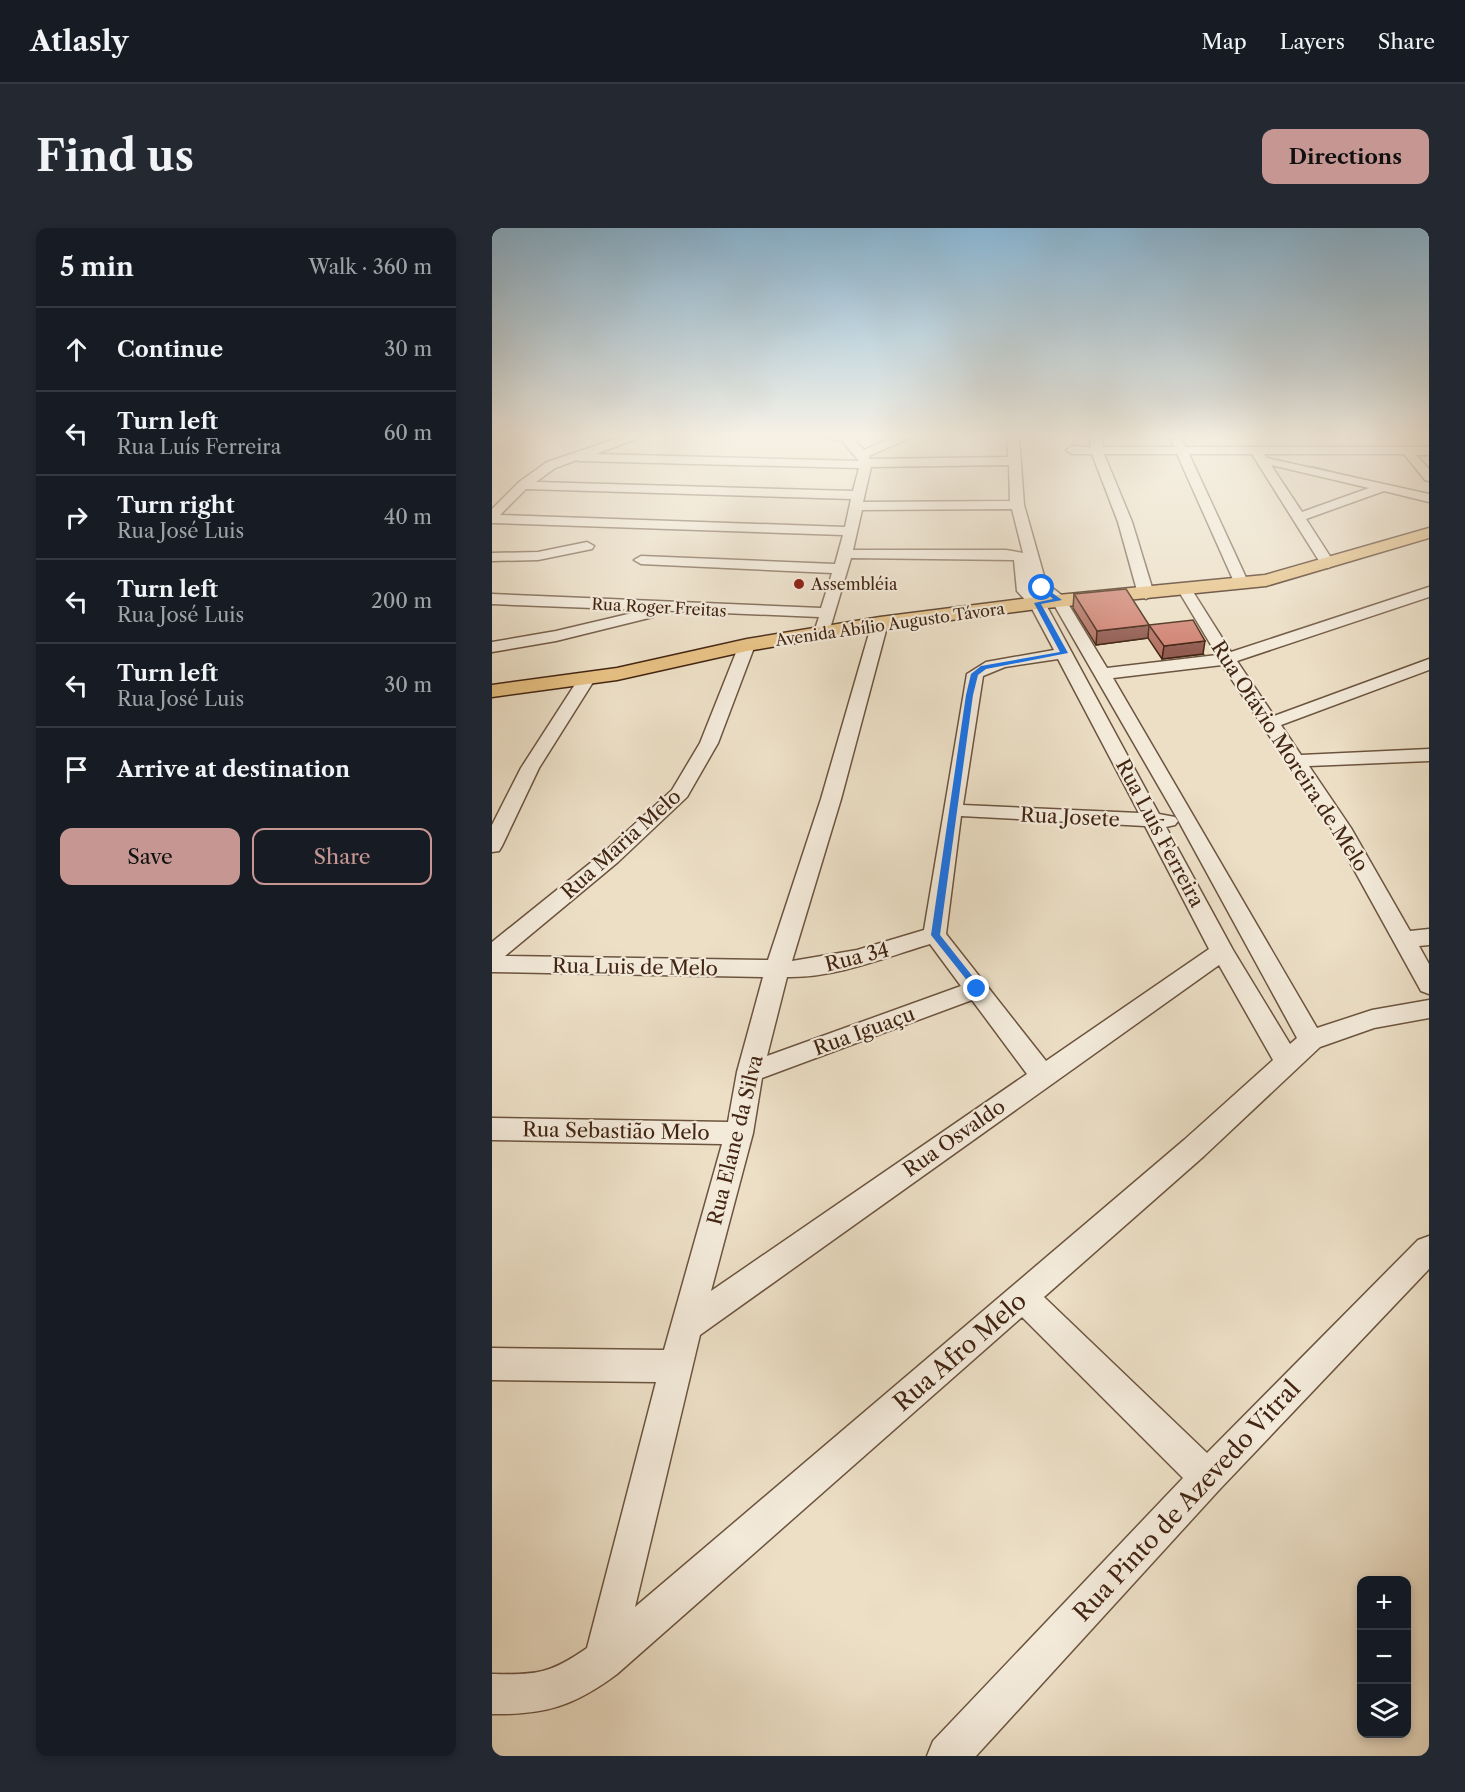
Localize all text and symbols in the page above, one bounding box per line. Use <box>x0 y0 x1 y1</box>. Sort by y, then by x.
text: Atlasly <box>30 24 129 58</box>
text: Map <box>1202 29 1247 54</box>
text: Layers <box>1280 29 1345 54</box>
text: Share <box>1378 29 1435 54</box>
button: Directions <box>1262 129 1429 184</box>
text: Find us <box>36 130 194 182</box>
text: 5 min <box>60 251 134 283</box>
text: Walk · 360 m <box>309 255 432 279</box>
icon: ahead <box>60 333 93 366</box>
text: Continue <box>117 336 223 363</box>
text: 30 m <box>384 337 432 361</box>
text: Turn left <box>117 408 218 435</box>
icon: left <box>60 417 93 450</box>
text: 60 m <box>384 421 432 445</box>
text: Rua Luís Ferreira <box>117 435 281 459</box>
text: Turn right <box>117 492 235 519</box>
icon: right <box>60 501 93 534</box>
text: 40 m <box>384 505 432 529</box>
text: Rua José Luis <box>117 519 244 543</box>
place label: Assembléia <box>810 574 898 594</box>
route start <box>1028 574 1054 600</box>
text: Turn left <box>117 576 218 603</box>
marker: Assembléia <box>792 577 806 591</box>
icon: left <box>60 585 93 618</box>
text: 200 m <box>371 589 432 613</box>
street label: Rua Roger Freitas <box>591 593 727 621</box>
street label: Avenida Abílio Augusto Távora <box>773 598 1007 650</box>
text: Rua José Luis <box>117 603 244 627</box>
street label: Rua Otávio Moreira de Melo <box>1206 636 1374 876</box>
text: Turn left <box>117 660 218 687</box>
icon: left <box>60 669 93 702</box>
text: 30 m <box>384 673 432 697</box>
text: Rua José Luis <box>117 687 244 711</box>
icon: arrive <box>60 753 93 786</box>
street label: Rua Luís Ferreira <box>1111 755 1209 912</box>
text: Arrive at destination <box>117 756 350 783</box>
street label: Rua Maria Melo <box>556 784 686 904</box>
street label: Rua Josete <box>1020 802 1120 832</box>
button: Save <box>60 828 240 885</box>
button: Share <box>252 828 432 885</box>
street label: Rua 34 <box>822 937 892 977</box>
street label: Rua Luis de Melo <box>552 954 718 980</box>
route end <box>963 975 989 1001</box>
street label: Rua Iguaçu <box>810 1002 918 1060</box>
street label: Rua Elane da Silva <box>702 1052 768 1227</box>
street label: Rua Osvaldo <box>898 1094 1010 1182</box>
street label: Rua Sebastião Melo <box>522 1117 710 1145</box>
street label: Rua Afro Melo <box>887 1286 1032 1417</box>
street label: Rua Pinto de Azevedo Vitral <box>1067 1374 1306 1627</box>
map controls <box>1357 1576 1411 1738</box>
button: + <box>1357 1576 1411 1630</box>
button: − <box>1357 1630 1411 1684</box>
button: layers <box>1357 1684 1411 1738</box>

